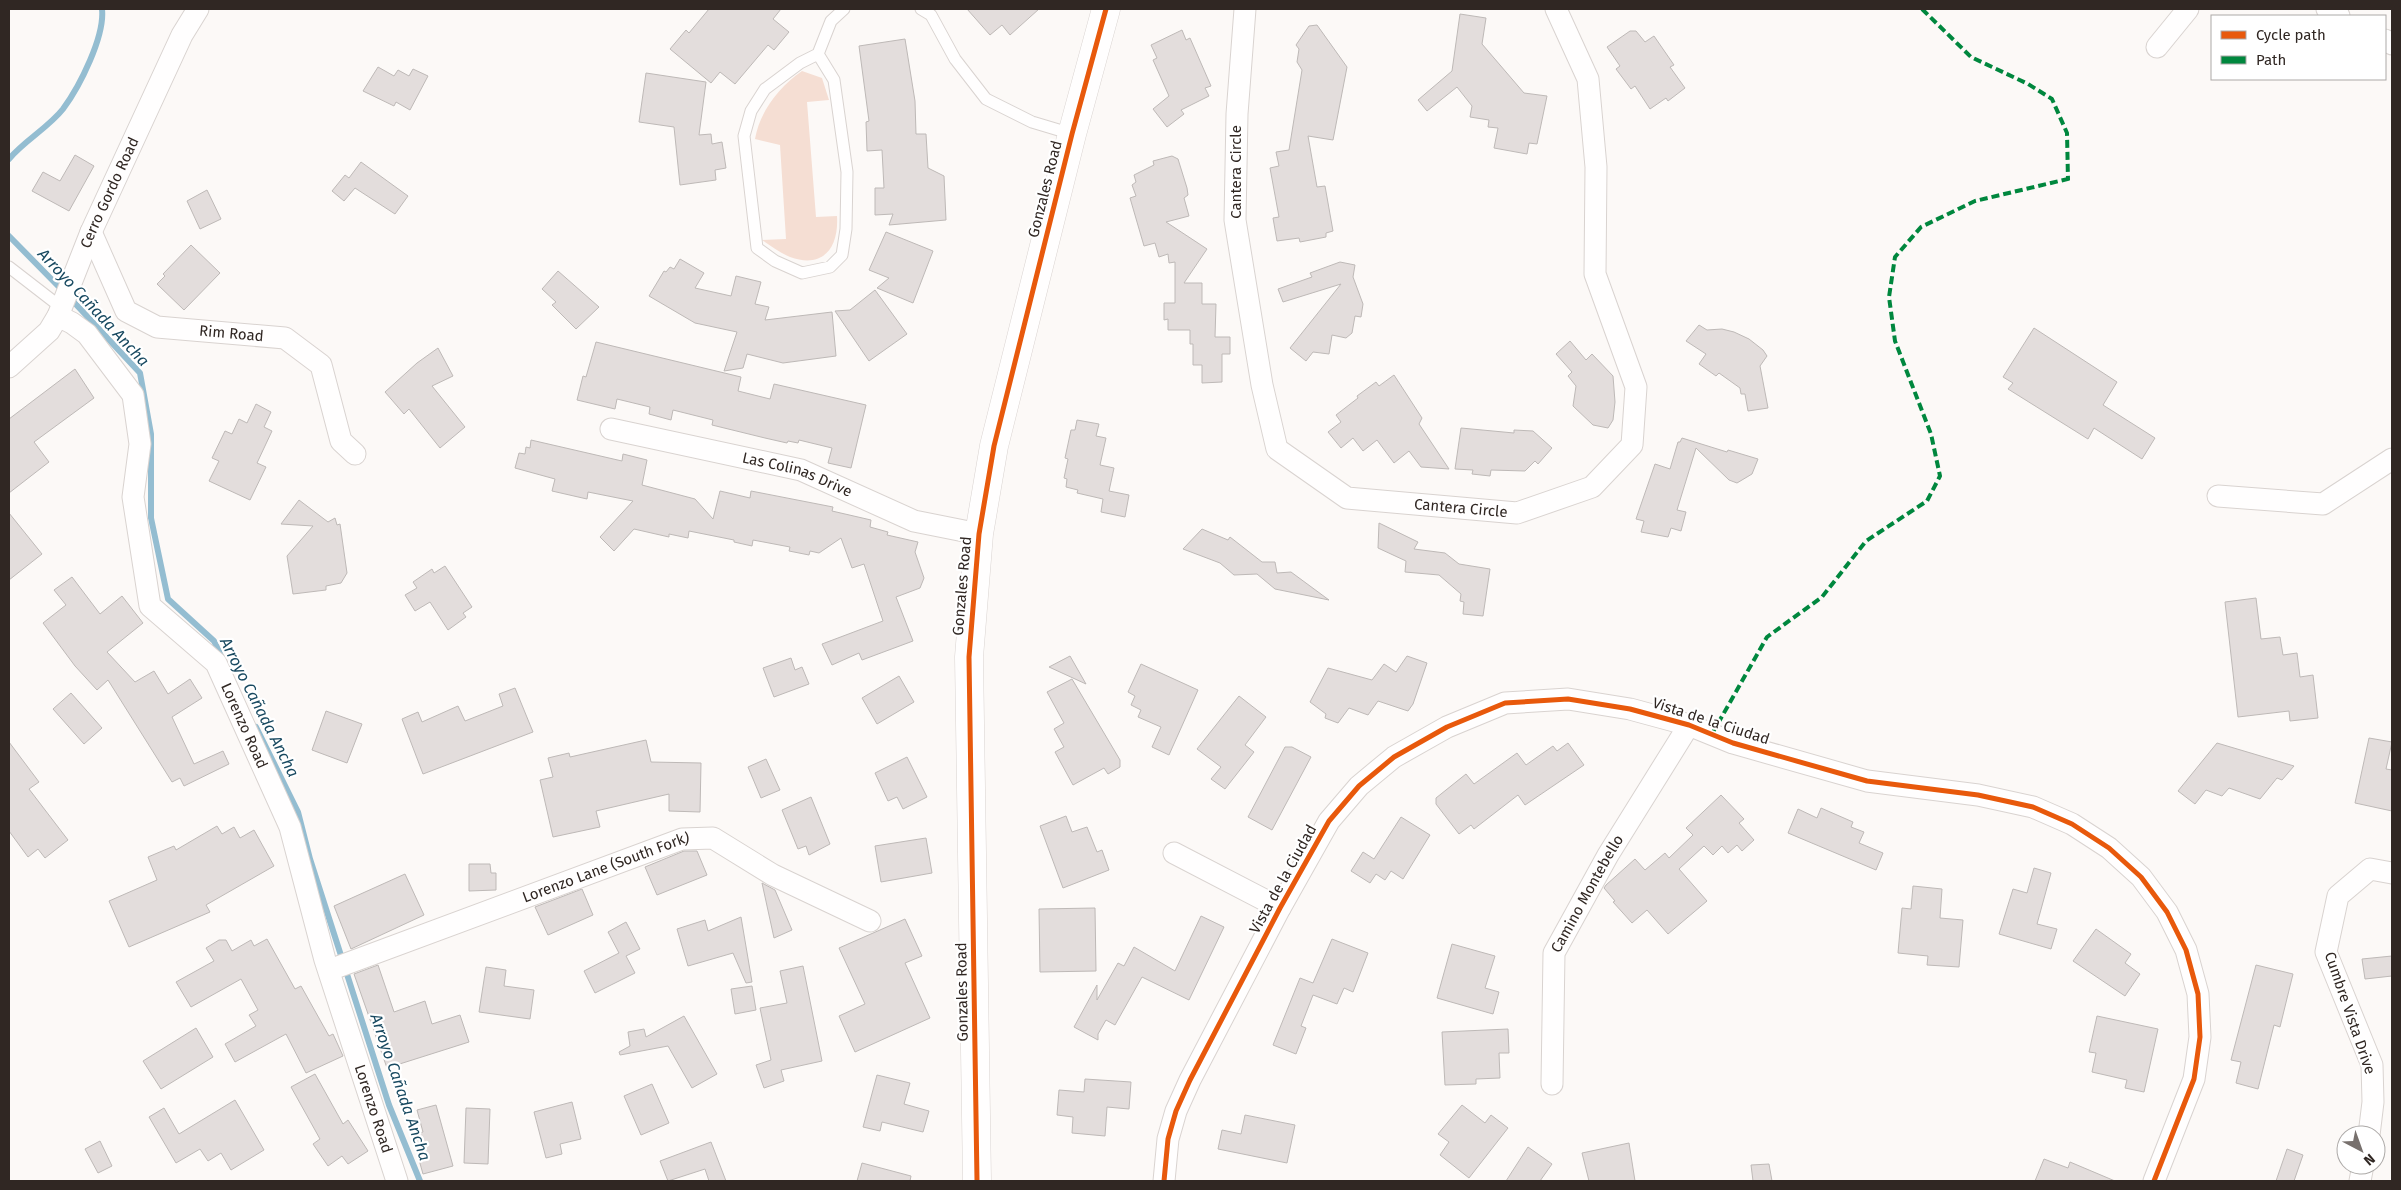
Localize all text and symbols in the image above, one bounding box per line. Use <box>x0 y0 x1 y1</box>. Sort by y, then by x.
legend <box>2211 15 2386 80</box>
text: Cycle path <box>2256 26 2326 44</box>
text: Path <box>2256 51 2286 69</box>
street label: Cantera Circle <box>1227 125 1245 219</box>
street label: Cerro Gordo Road <box>77 134 143 251</box>
street label: Gonzales Road <box>1024 139 1066 239</box>
water label: Arroyo Cañada Ancha <box>33 244 153 370</box>
street label: Rim Road <box>198 322 264 345</box>
street label: Las Colinas Drive <box>741 449 855 501</box>
street label: Cantera Circle <box>1413 495 1508 521</box>
street label: Gonzales Road <box>949 536 975 636</box>
water label: Arroyo Cañada Ancha <box>216 633 303 780</box>
street label: Lorenzo Road <box>217 680 271 771</box>
street label: Vista de la Ciudad <box>1650 694 1772 748</box>
street label: Vista de la Ciudad <box>1246 821 1320 937</box>
street label: Lorenzo Lane (South Fork) <box>520 830 690 907</box>
street label: Camino Montebello <box>1547 831 1627 956</box>
street label: Gonzales Road <box>952 942 972 1042</box>
street label: Cumbre Vista Drive <box>2321 949 2379 1077</box>
water label: Arroyo Cañada Ancha <box>366 1010 435 1163</box>
street label: Lorenzo Road <box>351 1062 396 1155</box>
north arrow <box>2336 1125 2386 1175</box>
text: N <box>2360 1150 2378 1169</box>

